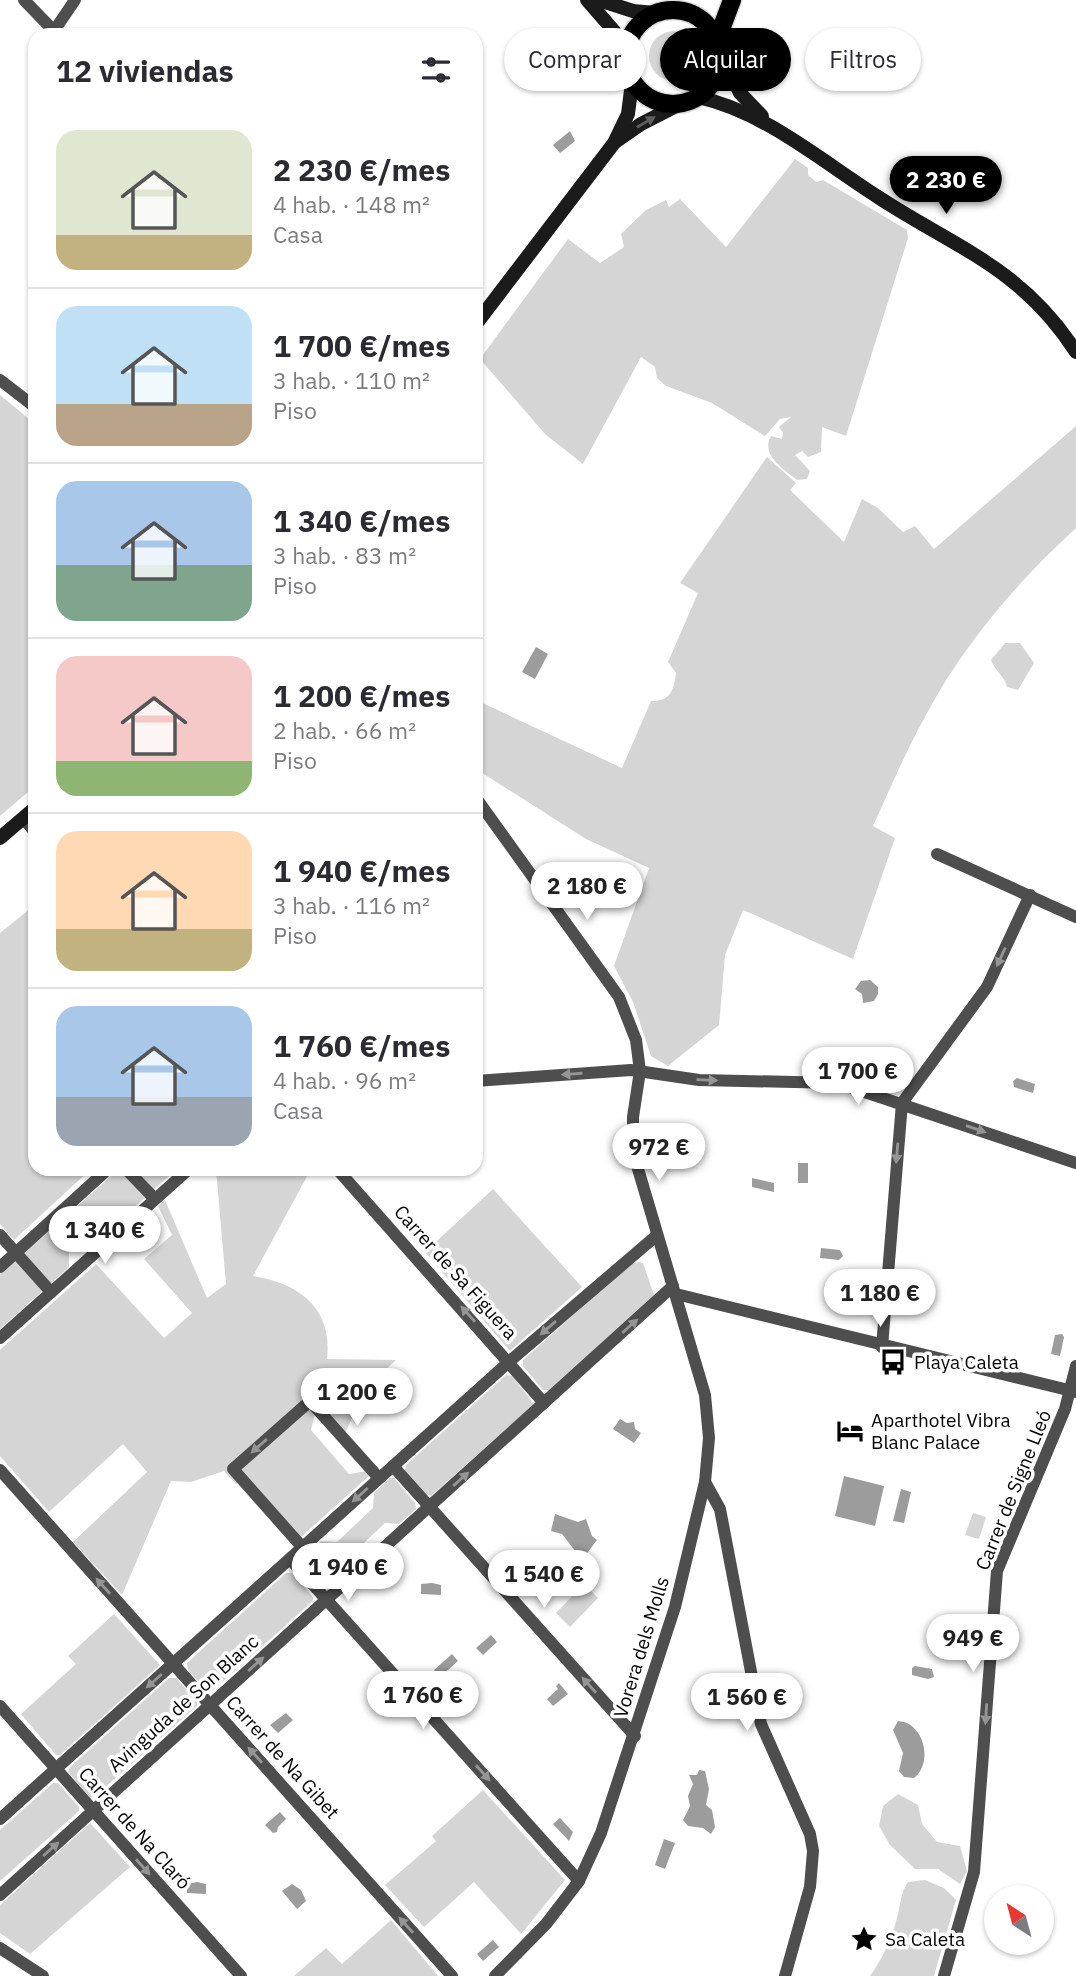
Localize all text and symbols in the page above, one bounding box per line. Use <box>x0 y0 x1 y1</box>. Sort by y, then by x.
chip: Comprar <box>504 28 646 91</box>
chip: Alquilar <box>660 28 791 91</box>
chip: Filtros <box>805 28 921 91</box>
text: 12 viviendas <box>56 51 234 90</box>
icon: filters <box>417 51 455 89</box>
one-way arrow <box>636 116 655 128</box>
text: 2 230 €/mes <box>273 150 450 189</box>
pin: 2 230 € <box>881 156 1011 216</box>
icon: home <box>112 158 196 242</box>
text: 2 230 € <box>906 164 986 194</box>
text: 4 hab. · 148 m² <box>273 189 430 219</box>
text: Casa <box>273 219 323 249</box>
text: 1 700 €/mes <box>273 326 450 365</box>
icon: home <box>112 334 196 418</box>
text: 3 hab. · 110 m² <box>273 365 430 395</box>
text: Piso <box>273 395 317 425</box>
text: 1 340 €/mes <box>273 501 450 540</box>
icon: home <box>112 509 196 593</box>
text: 3 hab. · 83 m² <box>273 540 416 570</box>
text: Piso <box>273 570 317 600</box>
text: 1 200 €/mes <box>273 676 450 715</box>
icon: home <box>112 684 196 768</box>
text: 2 hab. · 66 m² <box>273 715 416 745</box>
text: Piso <box>273 745 317 775</box>
text: 1 940 €/mes <box>273 851 450 890</box>
icon: home <box>112 859 196 943</box>
pin: 2 180 € <box>522 862 652 922</box>
text: 2 180 € <box>547 870 627 900</box>
text: 3 hab. · 116 m² <box>273 890 430 920</box>
text: Piso <box>273 920 317 950</box>
one-way arrow <box>995 947 1007 967</box>
text: 1 760 €/mes <box>273 1026 450 1065</box>
icon: home <box>112 1034 196 1118</box>
pin: 1 700 € <box>793 1048 923 1107</box>
text: 1 700 € <box>818 1055 898 1085</box>
text: 4 hab. · 96 m² <box>273 1065 416 1095</box>
one-way arrow <box>561 1069 583 1080</box>
one-way arrow <box>697 1075 719 1086</box>
text: Casa <box>273 1095 323 1125</box>
pin: 972 € <box>610 1124 708 1183</box>
one-way arrow <box>966 1124 987 1135</box>
text: 972 € <box>628 1131 690 1161</box>
one-way arrow <box>891 1142 902 1164</box>
street label: Carrer de Sa Figuera <box>389 1200 523 1344</box>
pin: 1 340 € <box>40 1206 170 1266</box>
text: 1 340 € <box>65 1214 145 1244</box>
pin: 1 180 € <box>815 1270 945 1329</box>
text: 1 180 € <box>840 1277 920 1307</box>
one-way arrow <box>461 1306 476 1323</box>
one-way arrow <box>621 1319 638 1334</box>
one-way arrow <box>540 1320 557 1335</box>
bus stop icon: Playa Caleta <box>878 1347 908 1377</box>
place label: Playa Caleta <box>914 1350 1019 1374</box>
pin: 1 200 € <box>292 1368 422 1428</box>
text: 1 200 € <box>317 1376 397 1406</box>
street label: Carrer de Signe Lleó <box>970 1406 1056 1574</box>
place label: Aparthotel Vibra Blanc Palace <box>871 1408 1011 1454</box>
hotel icon: Aparthotel Vibra Blanc Palace <box>835 1416 865 1446</box>
one-way arrow <box>250 1438 268 1454</box>
one-way arrow <box>452 1471 469 1487</box>
one-way arrow <box>352 1487 369 1503</box>
pin: 1 940 € <box>283 1544 413 1603</box>
pin: 1 540 € <box>479 1550 609 1610</box>
text: 1 940 € <box>308 1551 388 1581</box>
text: 1 540 € <box>504 1558 584 1588</box>
street label: Vorera dels Molls <box>608 1573 674 1721</box>
one-way arrow <box>96 1578 112 1595</box>
pin: 949 € <box>924 1614 1022 1674</box>
text: 949 € <box>942 1622 1004 1652</box>
street label: Avinguda de Son Blanc <box>103 1629 263 1777</box>
one-way arrow <box>247 1656 265 1672</box>
one-way arrow <box>146 1672 163 1688</box>
pin: 1 760 € <box>358 1672 488 1731</box>
pin: 1 560 € <box>682 1674 812 1733</box>
one-way arrow <box>581 1676 597 1694</box>
text: 1 760 € <box>383 1679 463 1709</box>
text: 1 560 € <box>707 1681 787 1711</box>
street label: Carrer de Na Gibet <box>221 1690 345 1824</box>
one-way arrow <box>980 1703 991 1725</box>
one-way arrow <box>247 1746 263 1764</box>
street label: Carrer de Na Claró <box>74 1762 196 1894</box>
one-way arrow <box>475 1765 490 1782</box>
one-way arrow <box>42 1842 59 1858</box>
one-way arrow <box>135 1858 151 1875</box>
north arrow <box>984 1885 1054 1955</box>
map controls <box>984 1885 1054 1955</box>
one-way arrow <box>399 1917 415 1934</box>
place icon: Sa Caleta <box>849 1924 879 1954</box>
place label: Sa Caleta <box>885 1927 965 1951</box>

